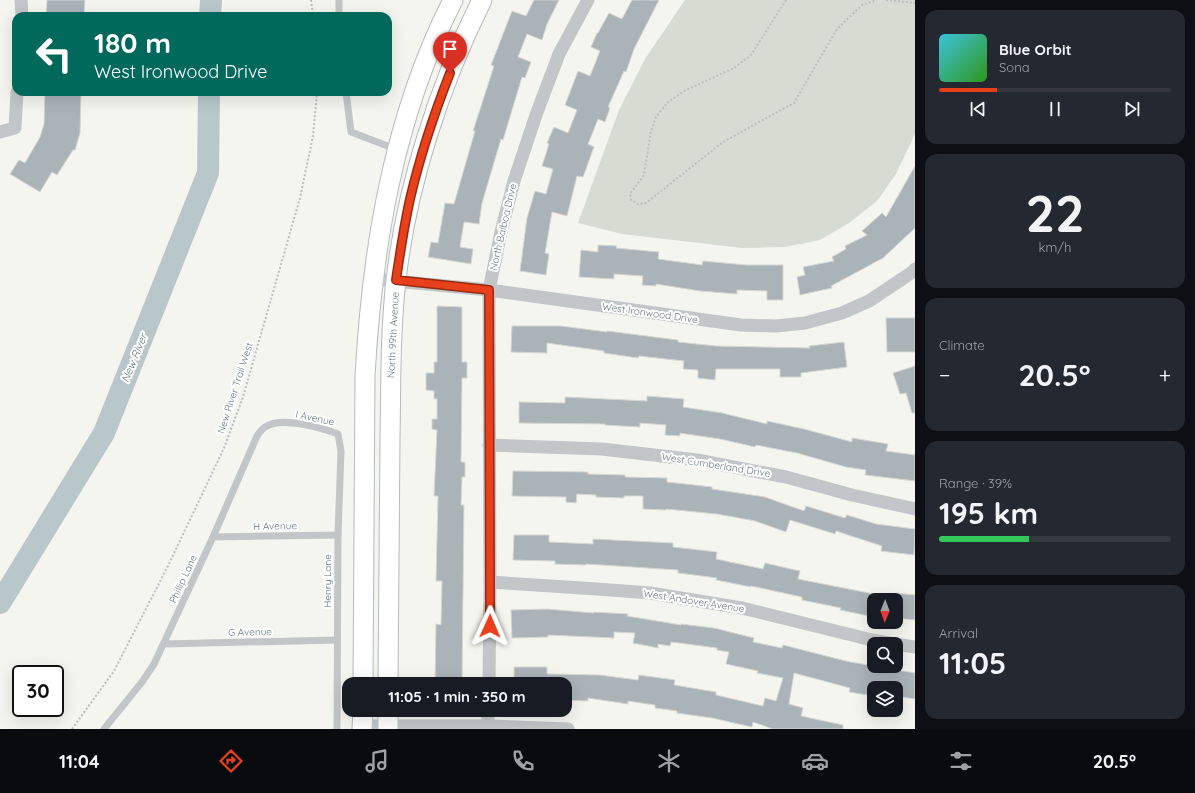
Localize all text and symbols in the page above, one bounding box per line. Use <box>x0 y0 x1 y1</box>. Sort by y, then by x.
text: 180 m <box>94 25 171 60</box>
icon: left <box>28 28 80 80</box>
pin <box>433 32 467 73</box>
icon: arrive <box>439 38 461 60</box>
text: Blue Orbit <box>999 40 1072 59</box>
text: Sona <box>999 59 1030 75</box>
text: West Ironwood Drive <box>94 60 267 83</box>
icon: previous <box>967 98 989 120</box>
icon: pause <box>1044 98 1066 120</box>
icon: next <box>1121 98 1143 120</box>
text: 22 <box>1025 180 1085 245</box>
street label: North Balboa Drive <box>487 182 519 272</box>
text: km/h <box>1039 239 1071 255</box>
street label: North 99th Avenue <box>384 291 402 378</box>
street label: West Ironwood Drive <box>601 300 699 326</box>
water label: New River <box>118 330 151 384</box>
text: Climate <box>939 337 985 353</box>
street label: New River Trail West <box>214 340 256 435</box>
text: 20.5° <box>1019 356 1091 394</box>
text: − <box>939 361 950 389</box>
text: + <box>1159 361 1171 389</box>
street label: I Avenue <box>294 408 336 429</box>
street label: West Cumberland Drive <box>661 450 772 480</box>
text: Range · 39% <box>939 475 1012 491</box>
text: 195 km <box>939 494 1038 532</box>
street label: H Avenue <box>253 519 298 533</box>
street label: Phillip Lane <box>166 552 200 605</box>
street label: Henry Lane <box>321 554 334 608</box>
street label: West Andover Avenue <box>643 587 746 615</box>
north arrow <box>867 593 903 629</box>
map controls <box>867 593 903 717</box>
position arrow <box>469 605 511 647</box>
street label: G Avenue <box>228 625 272 639</box>
text: Arrival <box>939 625 978 641</box>
button: search <box>867 637 903 673</box>
text: 11:05 <box>939 644 1006 682</box>
speed limit sign: 30 <box>12 665 64 717</box>
button: layers <box>867 681 903 717</box>
text: 11:05 · 1 min · 350 m <box>388 687 526 706</box>
icon: directions <box>217 747 245 775</box>
icon: music <box>363 747 391 775</box>
icon: phone <box>509 747 537 775</box>
icon: climate <box>655 747 683 775</box>
icon: car <box>801 747 829 775</box>
icon: filters <box>947 747 975 775</box>
text: 11:04 <box>59 750 100 773</box>
text: 20.5° <box>1093 750 1136 773</box>

